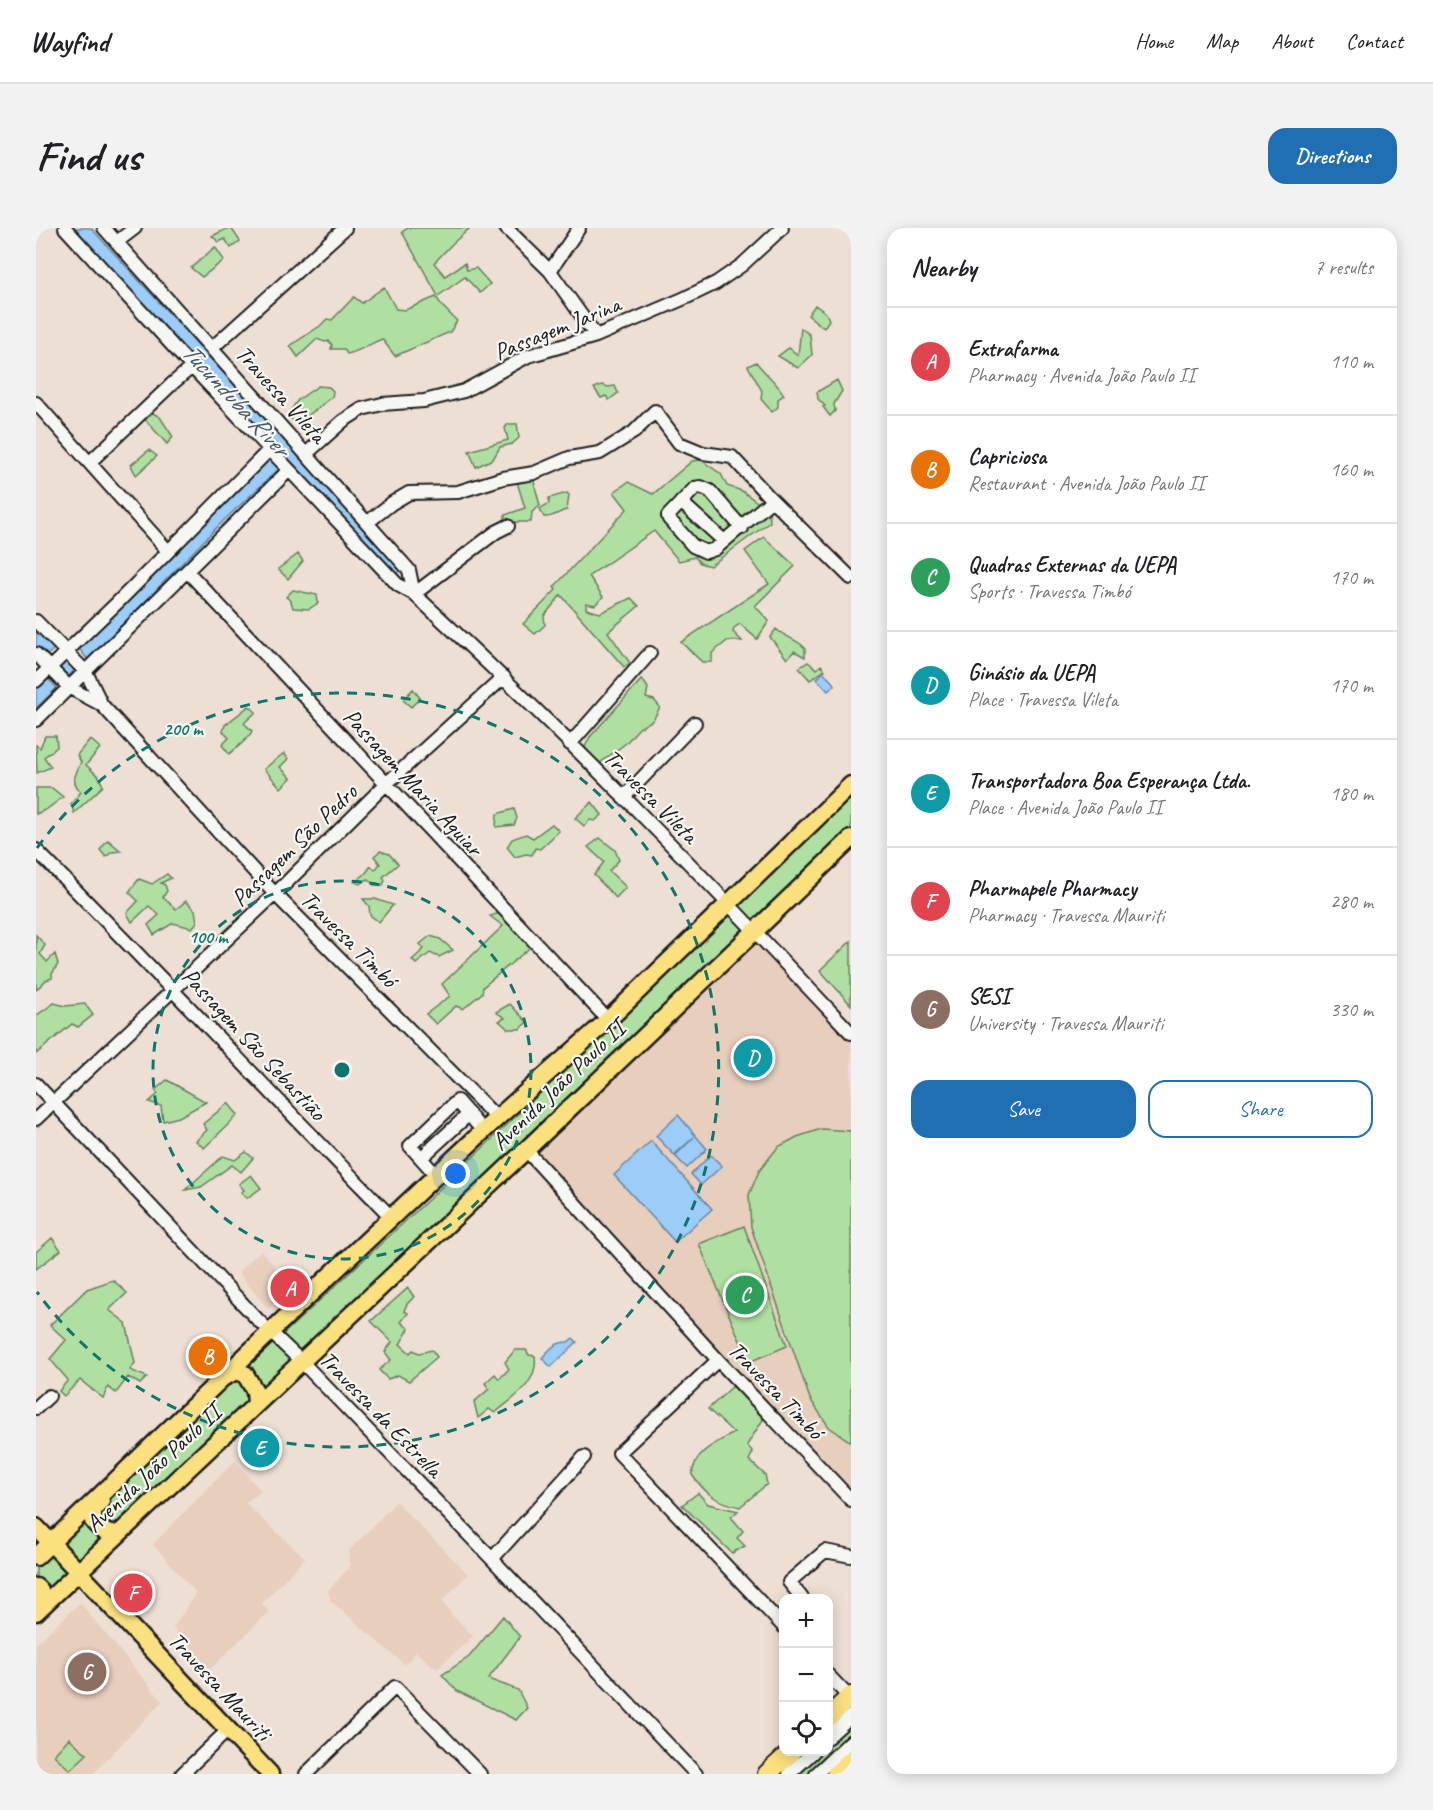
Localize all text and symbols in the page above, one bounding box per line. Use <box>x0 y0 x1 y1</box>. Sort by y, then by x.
text: Wayfind <box>30 24 109 59</box>
text: Home <box>1135 28 1173 54</box>
text: Map <box>1206 28 1238 54</box>
text: About <box>1271 28 1313 54</box>
text: Contact <box>1346 28 1403 54</box>
button: Directions <box>1268 128 1397 184</box>
text: Find us <box>36 130 141 183</box>
text: Nearby <box>911 251 976 284</box>
text: 7 results <box>1314 255 1373 280</box>
street label: Passagem Jarina <box>489 288 627 367</box>
text: Extrafarma <box>968 335 1058 363</box>
water label: Tucunduba River <box>175 336 300 466</box>
street label: Travessa Vileta <box>229 339 334 451</box>
text: A <box>925 349 936 374</box>
text: 110 m <box>1330 349 1373 374</box>
text: Pharmacy · Avenida João Paulo II <box>968 363 1195 388</box>
text: Capriciosa <box>968 443 1046 471</box>
text: B <box>925 457 936 482</box>
text: 160 m <box>1330 457 1373 482</box>
text: Restaurant · Avenida João Paulo II <box>968 471 1205 496</box>
text: Quadras Externas da UEPA <box>968 551 1176 579</box>
text: C <box>926 565 935 590</box>
text: 170 m <box>1330 565 1373 590</box>
text: Sports · Travessa Timbó <box>968 579 1131 604</box>
text: Ginásio da UEPA <box>968 659 1095 687</box>
text: D <box>925 673 936 698</box>
text: 170 m <box>1330 673 1373 698</box>
text: Place · Travessa Vileta <box>968 687 1118 712</box>
street label: Passagem Maria Aguiar <box>337 702 491 864</box>
text: 200 m <box>164 718 204 740</box>
street label: Travessa Vileta <box>597 742 706 851</box>
text: Transportadora Boa Esperança Ltda. <box>968 767 1250 795</box>
street label: Passagem São Pedro <box>225 776 365 913</box>
text: E <box>925 781 936 806</box>
text: 180 m <box>1330 781 1373 806</box>
text: Place · Avenida João Paulo II <box>968 795 1162 820</box>
text: Pharmapele Pharmacy <box>968 875 1136 903</box>
street label: Travessa Timbó <box>294 884 406 996</box>
text: F <box>926 889 935 914</box>
text: 280 m <box>1330 889 1373 914</box>
text: Pharmacy · Travessa Mauriti <box>968 903 1164 928</box>
text: 100 m <box>189 926 229 948</box>
street label: Passagem São Sebastião <box>176 961 334 1128</box>
text: SESI <box>968 983 1010 1011</box>
text: G <box>926 997 935 1022</box>
text: 330 m <box>1330 997 1373 1022</box>
street label: Avenida João Paulo II <box>485 1010 635 1157</box>
text: University · Travessa Mauriti <box>968 1011 1163 1036</box>
pin: D <box>734 1036 772 1080</box>
centre of rings <box>332 1060 352 1080</box>
button: Save <box>911 1080 1136 1138</box>
button: Share <box>1148 1080 1373 1138</box>
your location <box>441 1159 470 1188</box>
pin: A <box>270 1266 310 1310</box>
pin: C <box>726 1272 764 1318</box>
pin: B <box>188 1334 228 1378</box>
street label: Travessa Timbó <box>722 1335 833 1448</box>
street label: Travessa da Estrella <box>313 1344 451 1485</box>
street label: Avenida João Paulo II <box>79 1394 231 1539</box>
pin: E <box>240 1426 280 1470</box>
pin: F <box>114 1570 152 1616</box>
map controls <box>779 1594 833 1756</box>
button: + <box>779 1594 833 1648</box>
street label: Travessa Mauriti <box>162 1625 280 1749</box>
button: − <box>779 1648 833 1702</box>
pin: G <box>68 1650 106 1694</box>
button: locate <box>779 1702 833 1756</box>

